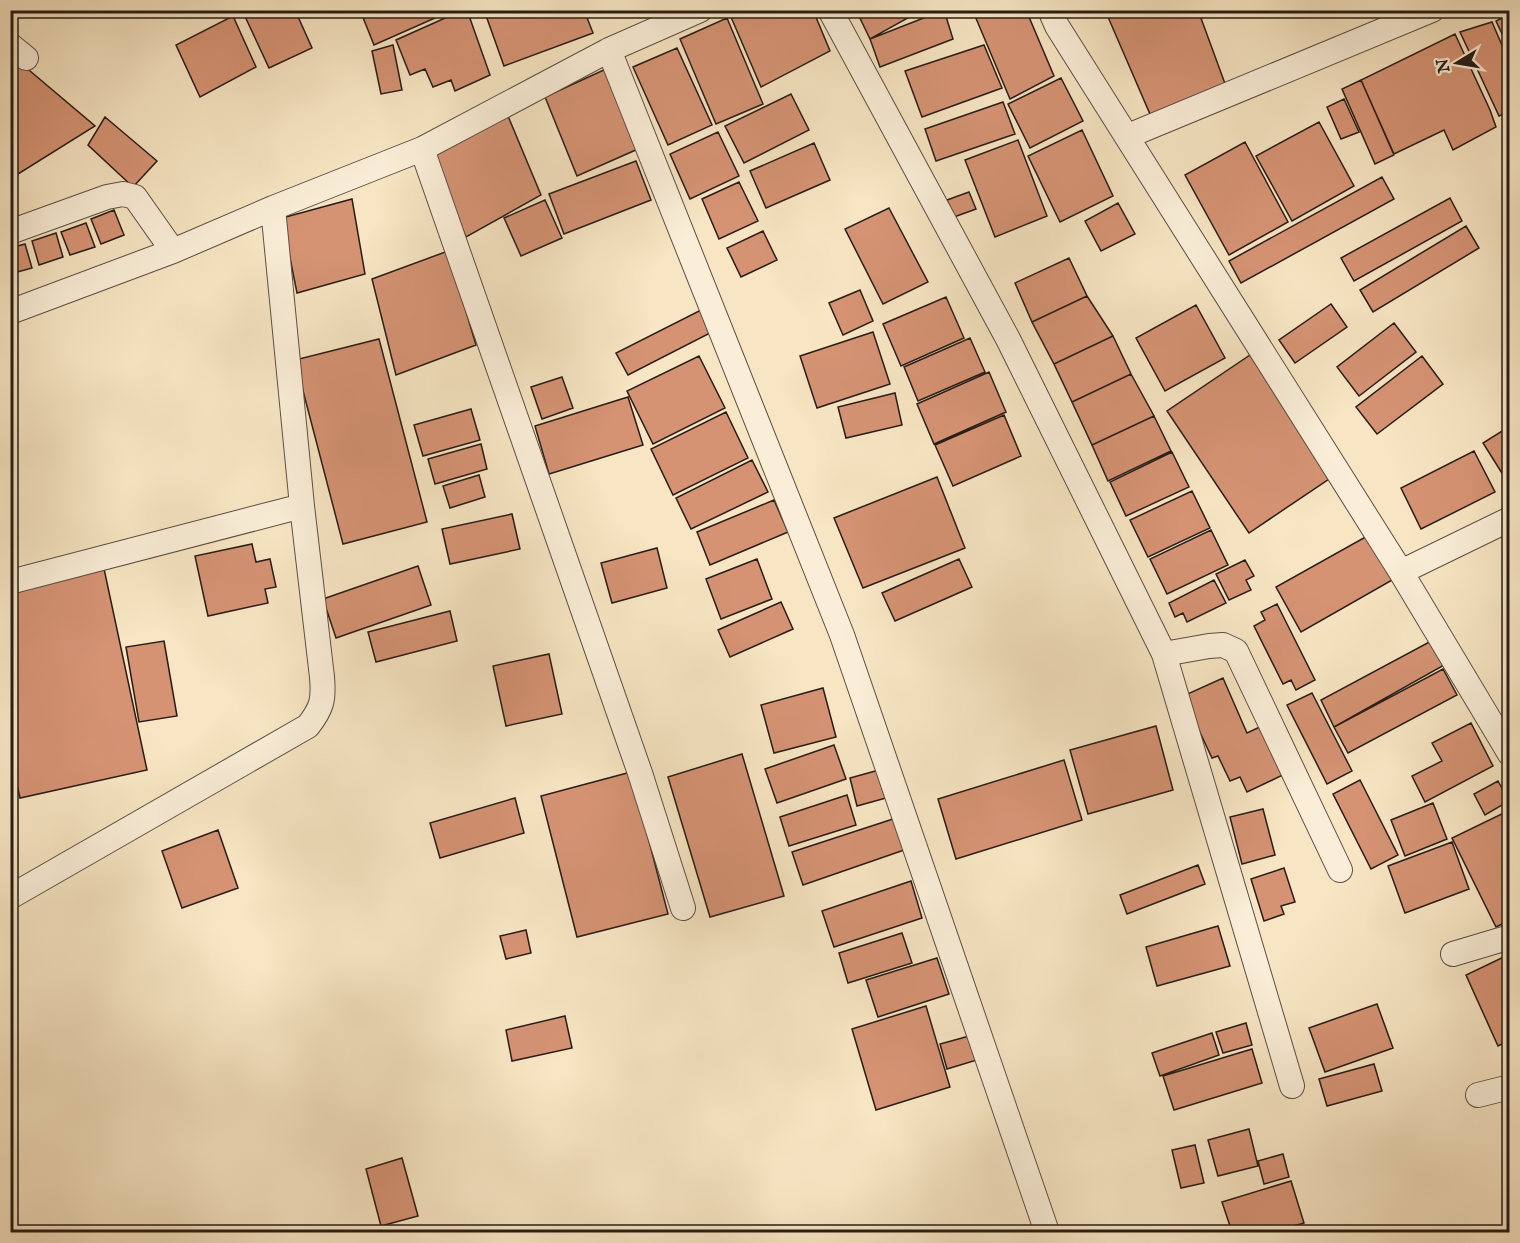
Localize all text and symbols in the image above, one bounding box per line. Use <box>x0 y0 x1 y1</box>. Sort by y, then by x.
north arrow <box>1427 33 1487 93</box>
text: N <box>1433 57 1456 75</box>

